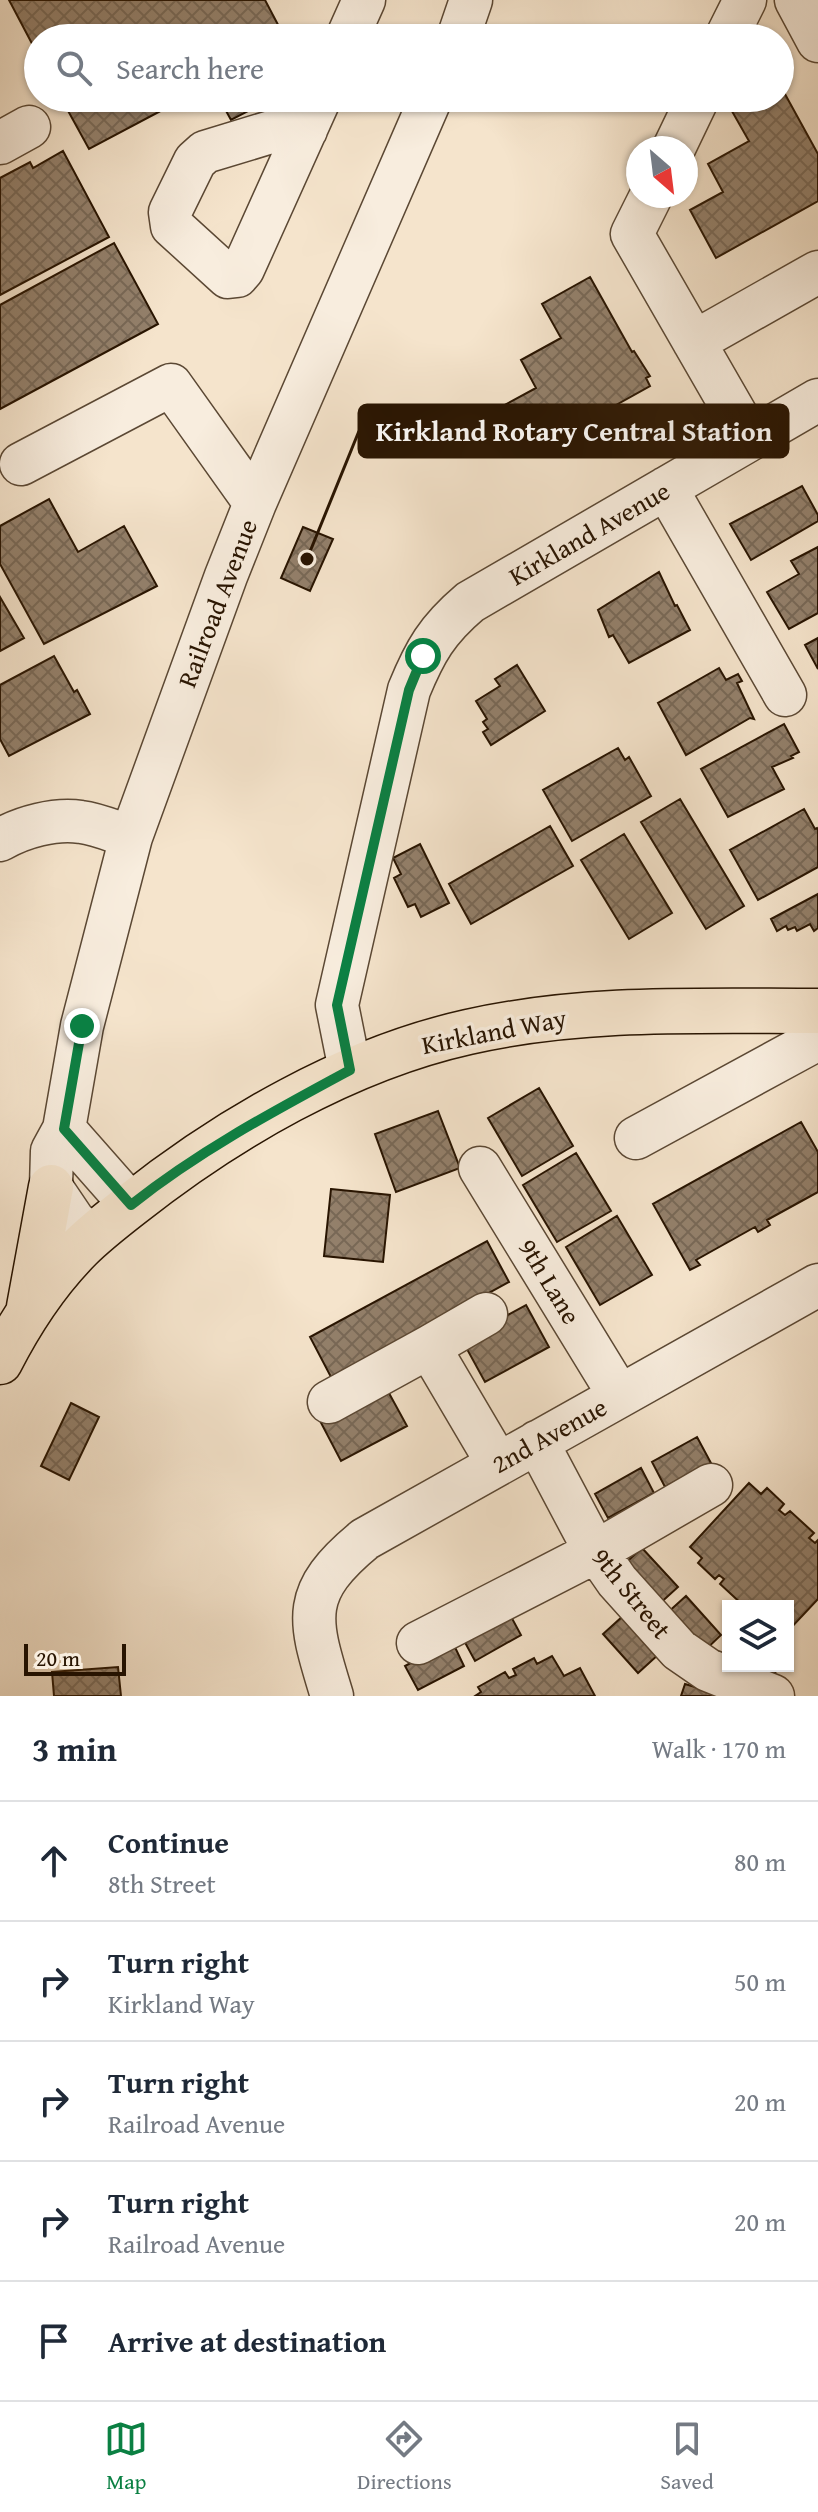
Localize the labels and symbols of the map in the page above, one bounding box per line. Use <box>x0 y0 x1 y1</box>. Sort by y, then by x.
north arrow <box>626 136 698 208</box>
callout: Kirkland Rotary Central Station <box>359 405 788 457</box>
text: Kirkland Rotary Central Station <box>376 410 773 451</box>
street label: Kirkland Avenue <box>501 471 677 595</box>
street label: Railroad Avenue <box>167 513 267 693</box>
route start <box>405 638 441 674</box>
street label: Kirkland Way <box>418 998 570 1064</box>
route end <box>64 1008 100 1044</box>
street label: 9th Lane <box>509 1231 591 1331</box>
street label: 2nd Avenue <box>484 1387 614 1483</box>
street label: 9th Street <box>583 1539 681 1647</box>
scale bar <box>24 1640 126 1676</box>

